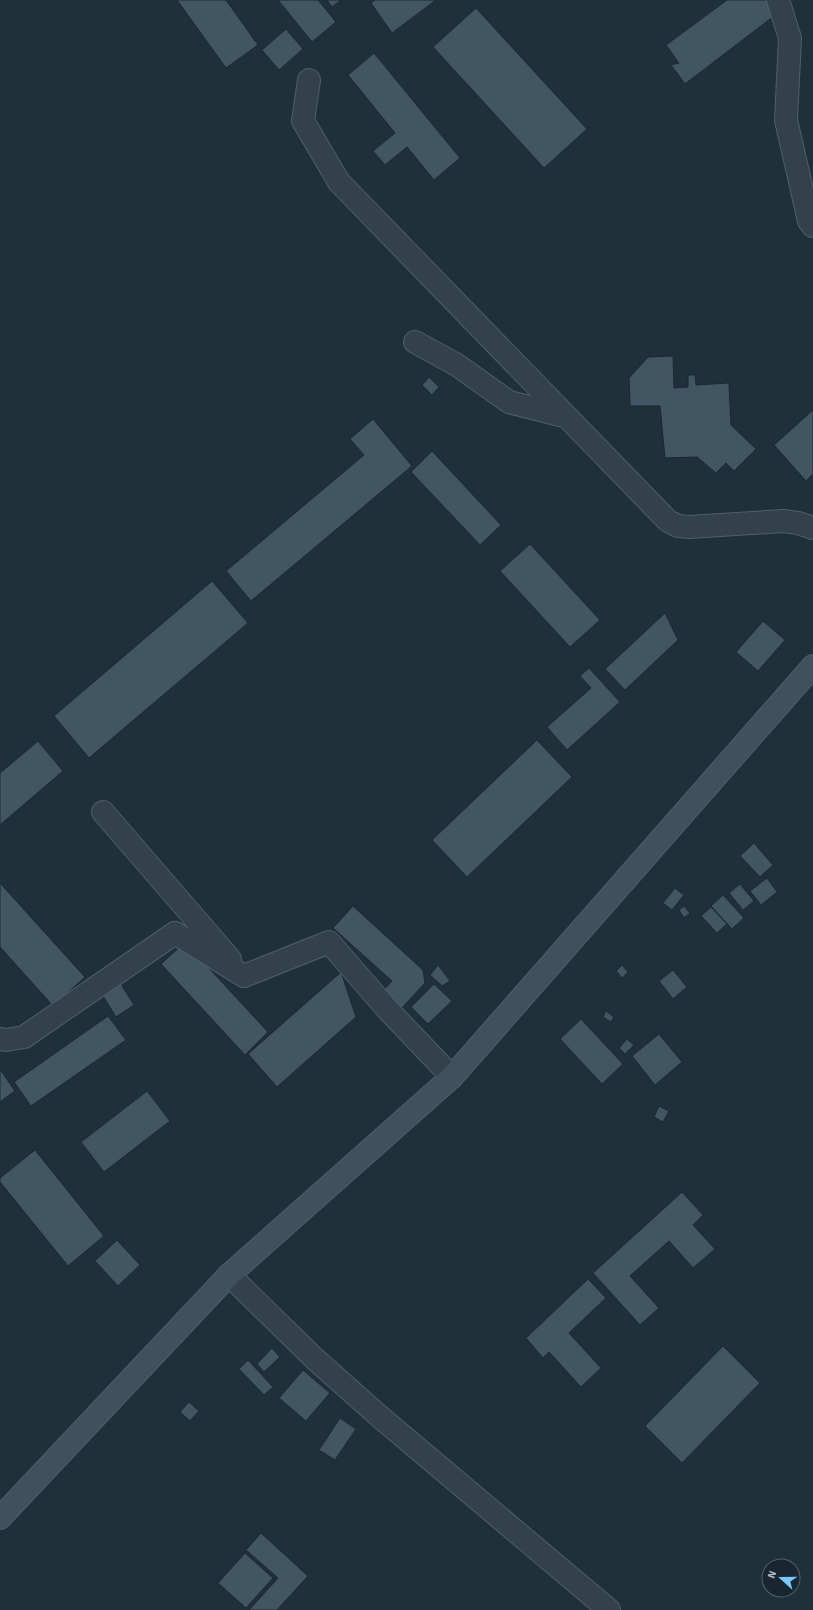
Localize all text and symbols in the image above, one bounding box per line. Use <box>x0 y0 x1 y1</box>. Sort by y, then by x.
north arrow <box>761 1558 801 1598</box>
text: N <box>764 1568 780 1581</box>

